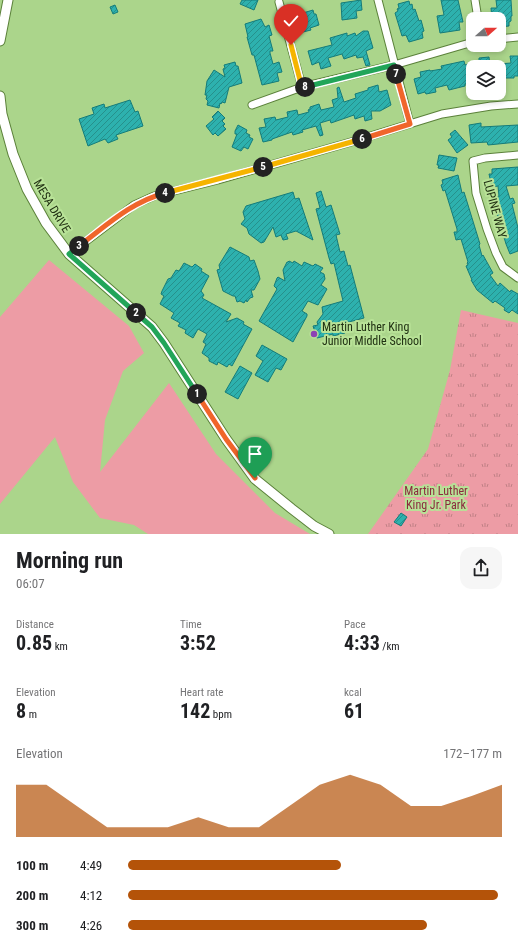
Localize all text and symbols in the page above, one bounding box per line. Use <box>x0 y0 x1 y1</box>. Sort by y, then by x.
pin <box>274 4 308 45</box>
icon: check <box>280 10 302 32</box>
north arrow <box>466 12 506 52</box>
map controls <box>466 12 506 100</box>
button: layers <box>466 60 506 100</box>
pin: 7 <box>386 64 406 84</box>
text: 7 <box>393 67 399 80</box>
pin: 8 <box>295 77 315 97</box>
text: 8 <box>302 80 308 93</box>
pin: 6 <box>352 129 372 149</box>
text: 6 <box>359 132 365 145</box>
pin: 5 <box>253 157 273 177</box>
text: 5 <box>260 160 266 173</box>
street label: MESA DRIVE <box>31 177 73 235</box>
street label: LUPINE WAY <box>481 178 510 240</box>
pin: 4 <box>155 183 175 203</box>
text: 4 <box>162 186 168 199</box>
pin: 3 <box>69 236 89 256</box>
text: 3 <box>76 239 82 252</box>
pin: 2 <box>126 303 146 323</box>
text: 2 <box>133 306 139 319</box>
place label: Martin Luther King Junior Middle School <box>322 320 422 348</box>
marker: Martin Luther King Junior Middle School <box>309 329 319 339</box>
pin: 1 <box>187 384 207 404</box>
text: 1 <box>194 387 200 400</box>
pin <box>238 437 272 478</box>
icon: arrive <box>244 443 266 465</box>
park label: Martin Luther King Jr. Park <box>404 484 468 512</box>
button: share <box>460 547 502 589</box>
text: Morning run <box>16 548 123 573</box>
text: 06:07 <box>16 576 45 591</box>
text: Distance <box>16 618 54 631</box>
text: Time <box>180 618 202 631</box>
text: Pace <box>344 618 366 631</box>
text: 0.85 <box>16 631 52 655</box>
text: 3:52 <box>180 631 216 655</box>
text: 4:33 <box>344 631 380 655</box>
text: km <box>52 640 68 653</box>
text: /km <box>380 640 400 653</box>
text: Elevation <box>16 686 56 699</box>
text: Heart rate <box>180 686 223 699</box>
text: kcal <box>344 686 362 699</box>
text: 8 <box>16 699 26 723</box>
text: 142 <box>180 699 210 723</box>
text: 61 <box>344 699 364 723</box>
text: m <box>26 708 37 721</box>
text: bpm <box>210 708 232 721</box>
text: Elevation <box>16 746 63 761</box>
text: 172–177 m <box>443 746 502 761</box>
text: 100 m <box>16 858 48 873</box>
text: 4:49 <box>80 858 102 873</box>
text: 200 m <box>16 888 48 903</box>
text: 4:12 <box>80 888 102 903</box>
text: 300 m <box>16 918 48 933</box>
text: 4:26 <box>80 918 102 933</box>

